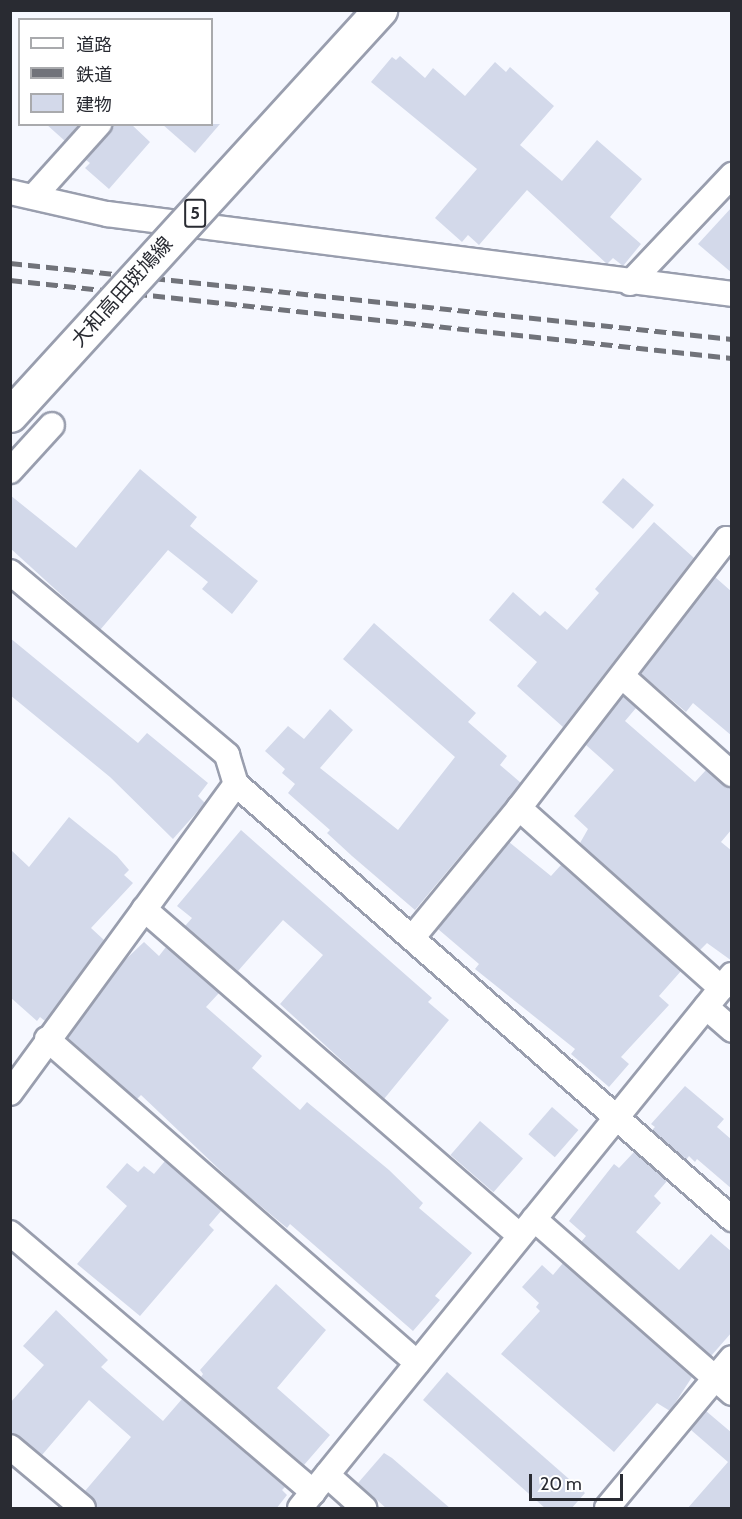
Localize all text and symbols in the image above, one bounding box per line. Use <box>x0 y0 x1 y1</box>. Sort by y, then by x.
legend <box>18 18 213 126</box>
text: 道路 <box>76 34 112 56</box>
text: 鉄道 <box>76 64 112 86</box>
text: 建物 <box>76 94 112 116</box>
road number: 5 <box>183 198 207 228</box>
street label: 大和高田斑鳩線 <box>66 232 178 352</box>
scale bar <box>532 1462 626 1500</box>
text: 20 m <box>540 1473 582 1495</box>

